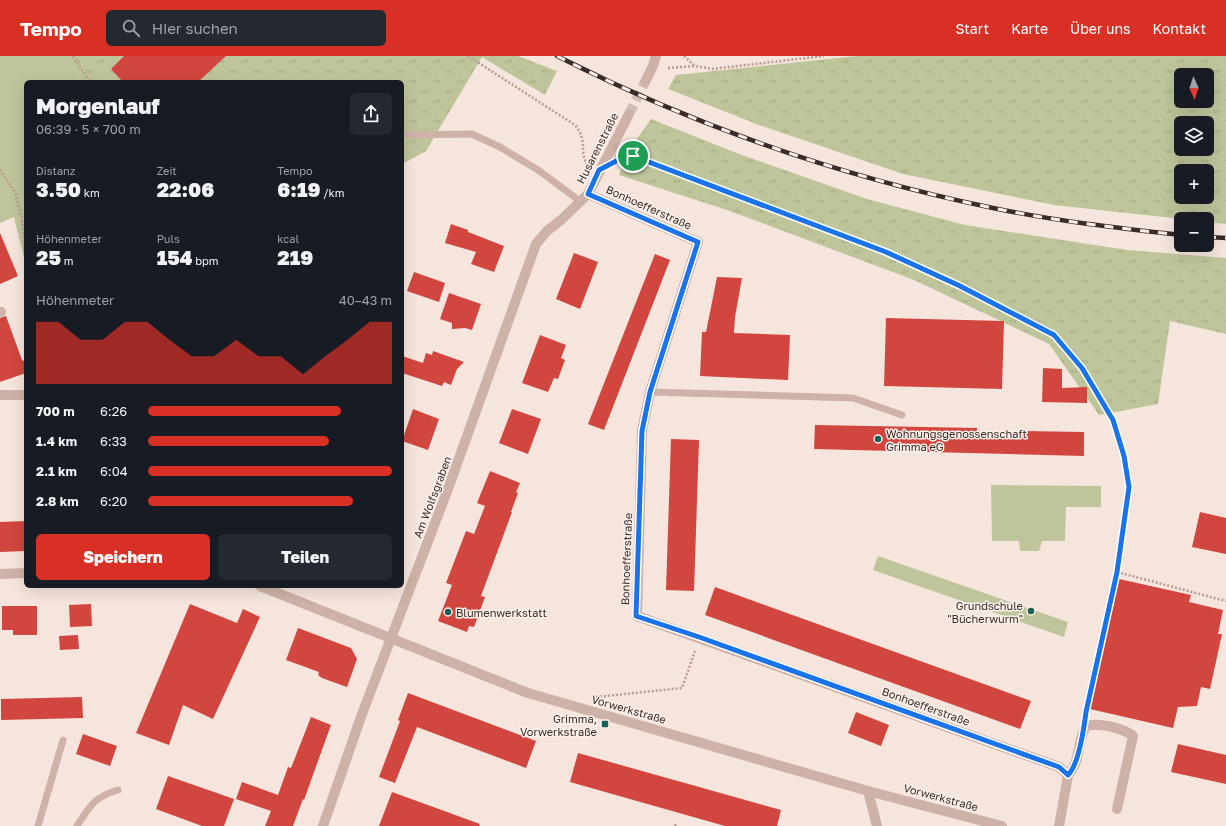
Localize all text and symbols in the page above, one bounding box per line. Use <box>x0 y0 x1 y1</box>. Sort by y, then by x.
search box <box>106 10 386 46</box>
text: Tempo <box>20 17 82 40</box>
icon: search <box>120 17 142 39</box>
text: Hier suchen <box>152 19 238 37</box>
text: Start <box>956 20 989 37</box>
text: Karte <box>1011 20 1048 37</box>
text: Über uns <box>1070 20 1130 37</box>
text: Kontakt <box>1152 20 1206 37</box>
north arrow <box>1174 68 1214 108</box>
map controls <box>1174 68 1214 252</box>
text: Morgenlauf <box>36 92 160 119</box>
button: share <box>350 93 392 135</box>
street label: Husarenstraße <box>574 110 620 186</box>
button: layers <box>1174 116 1214 156</box>
text: 06:39 · 5 × 700 m <box>36 121 141 137</box>
pin <box>616 139 650 173</box>
icon: arrive <box>622 145 644 167</box>
text: Distanz <box>36 164 75 177</box>
text: Zeit <box>157 164 177 177</box>
text: Tempo <box>277 164 313 177</box>
button: + <box>1174 164 1214 204</box>
text: 3.50 <box>36 177 81 201</box>
text: 22:06 <box>157 177 214 201</box>
text: 6:19 <box>277 177 321 201</box>
street label: Bonhoefferstraße <box>604 182 694 232</box>
text: km <box>81 186 100 199</box>
text: /km <box>321 186 344 199</box>
button: − <box>1174 212 1214 252</box>
text: Höhenmeter <box>36 232 102 245</box>
text: Puls <box>157 232 180 245</box>
text: kcal <box>277 232 299 245</box>
text: 25 <box>36 245 61 269</box>
text: 154 <box>157 245 193 269</box>
text: 219 <box>277 245 313 269</box>
text: m <box>61 254 74 267</box>
text: bpm <box>193 254 219 267</box>
text: Höhenmeter <box>36 292 114 308</box>
text: 40–43 m <box>339 292 392 308</box>
text: 700 m <box>36 403 75 419</box>
text: 6:26 <box>100 403 127 419</box>
place label: Wohnungsgenossenschaft Grimma eG <box>886 427 1027 453</box>
text: 1.4 km <box>36 433 77 449</box>
text: 6:33 <box>100 433 127 449</box>
marker: Wohnungsgenossenschaft Grimma eG <box>873 434 883 444</box>
street label: Am Wolfsgraben <box>410 454 454 540</box>
text: 2.1 km <box>36 463 77 479</box>
text: 6:04 <box>100 463 128 479</box>
text: 2.8 km <box>36 493 79 509</box>
text: 6:20 <box>100 493 127 509</box>
street label: Bonhoefferstraße <box>618 513 634 605</box>
button: Speichern <box>36 534 210 580</box>
button: Teilen <box>218 534 392 580</box>
place label: Grundschule "Bücherwurm" <box>947 599 1023 625</box>
place label: Blumenwerkstatt <box>456 606 547 619</box>
marker: Grundschule "Bücherwurm" <box>1026 606 1036 616</box>
marker: Blumenwerkstatt <box>443 607 453 617</box>
street label: Bonhoefferstraße <box>880 684 972 728</box>
street label: Vorwerkstraße <box>590 692 668 726</box>
place label: Grimma, Vorwerkstraße <box>520 712 597 738</box>
marker: Grimma, Vorwerkstraße <box>600 719 610 729</box>
street label: Vorwerkstraße <box>902 781 980 813</box>

